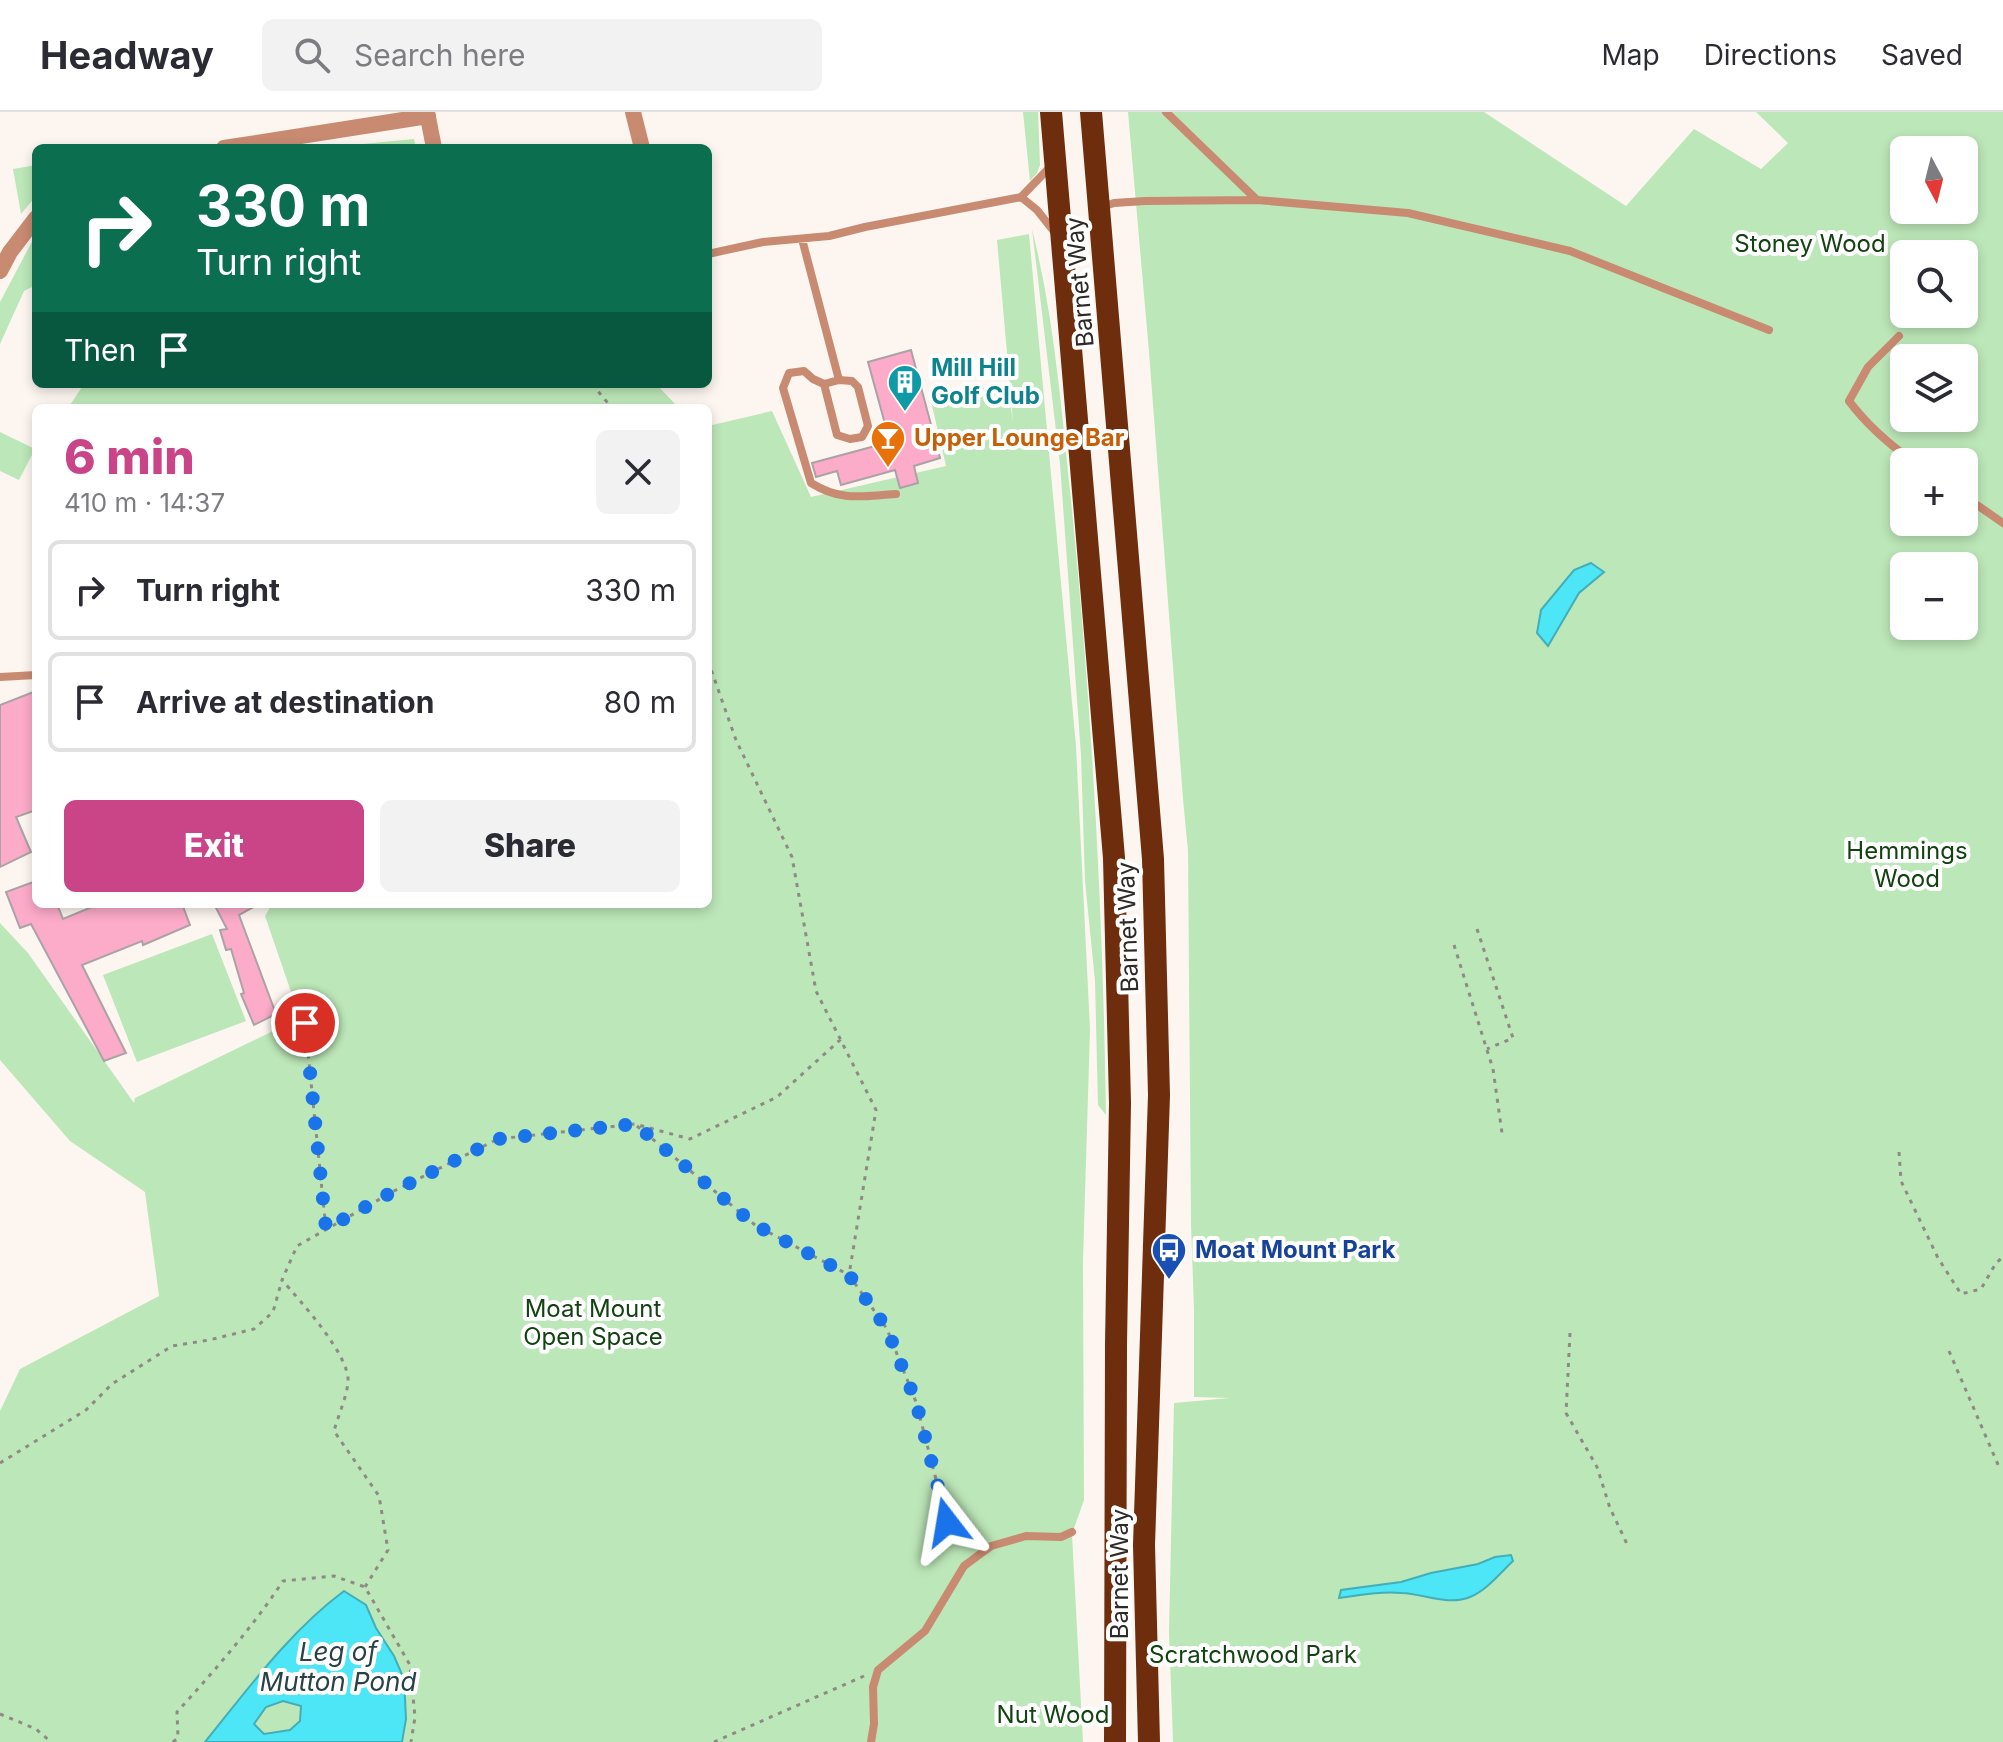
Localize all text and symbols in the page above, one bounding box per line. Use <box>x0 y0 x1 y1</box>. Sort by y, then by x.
search box <box>262 19 822 91</box>
text: Headway <box>40 32 214 78</box>
icon: search <box>290 33 334 77</box>
text: Search here <box>354 37 525 73</box>
text: Map <box>1601 38 1660 72</box>
text: Directions <box>1704 38 1837 72</box>
text: Saved <box>1881 38 1963 72</box>
north arrow <box>1890 136 1978 224</box>
map controls <box>1890 136 1978 640</box>
text: 330 m <box>196 172 370 240</box>
icon: right <box>64 176 168 280</box>
street label: Barnet Way <box>1059 216 1100 348</box>
park label: Stoney Wood <box>1734 229 1886 258</box>
text: Turn right <box>196 240 361 284</box>
button: search <box>1890 240 1978 328</box>
icon: arrive <box>152 328 196 372</box>
text: Then <box>64 332 136 368</box>
button: layers <box>1890 344 1978 432</box>
place label: Mill Hill Golf Club <box>931 353 1040 410</box>
building icon: Mill Hill Golf Club <box>886 363 924 413</box>
bar icon: Upper Lounge Bar <box>869 419 907 469</box>
place label: Upper Lounge Bar <box>914 423 1125 452</box>
text: 6 min <box>64 427 195 486</box>
button: close <box>596 430 680 514</box>
button: + <box>1890 448 1978 536</box>
text: 410 m · 14:37 <box>64 487 225 518</box>
button: − <box>1890 552 1978 640</box>
icon: right <box>68 568 112 612</box>
text: Turn right <box>136 572 280 608</box>
text: 330 m <box>585 572 676 608</box>
icon: arrive <box>68 680 112 724</box>
text: Arrive at destination <box>136 684 434 720</box>
text: 80 m <box>604 684 676 720</box>
button: Exit <box>64 800 364 892</box>
button: Share <box>380 800 680 892</box>
park label: Hemmings Wood <box>1846 836 1968 893</box>
street label: Barnet Way <box>1111 861 1144 993</box>
pin <box>271 989 339 1057</box>
icon: arrive <box>283 1001 327 1045</box>
bus stop icon: Moat Mount Park <box>1150 1231 1188 1281</box>
place label: Moat Mount Park <box>1195 1235 1395 1264</box>
park label: Moat Mount Open Space <box>523 1294 663 1351</box>
position arrow <box>905 1480 989 1564</box>
street label: Barnet Way <box>1105 1509 1134 1639</box>
water label: Leg of Mutton Pond <box>260 1636 416 1697</box>
park label: Scratchwood Park <box>1149 1640 1357 1669</box>
park label: Nut Wood <box>997 1700 1109 1729</box>

